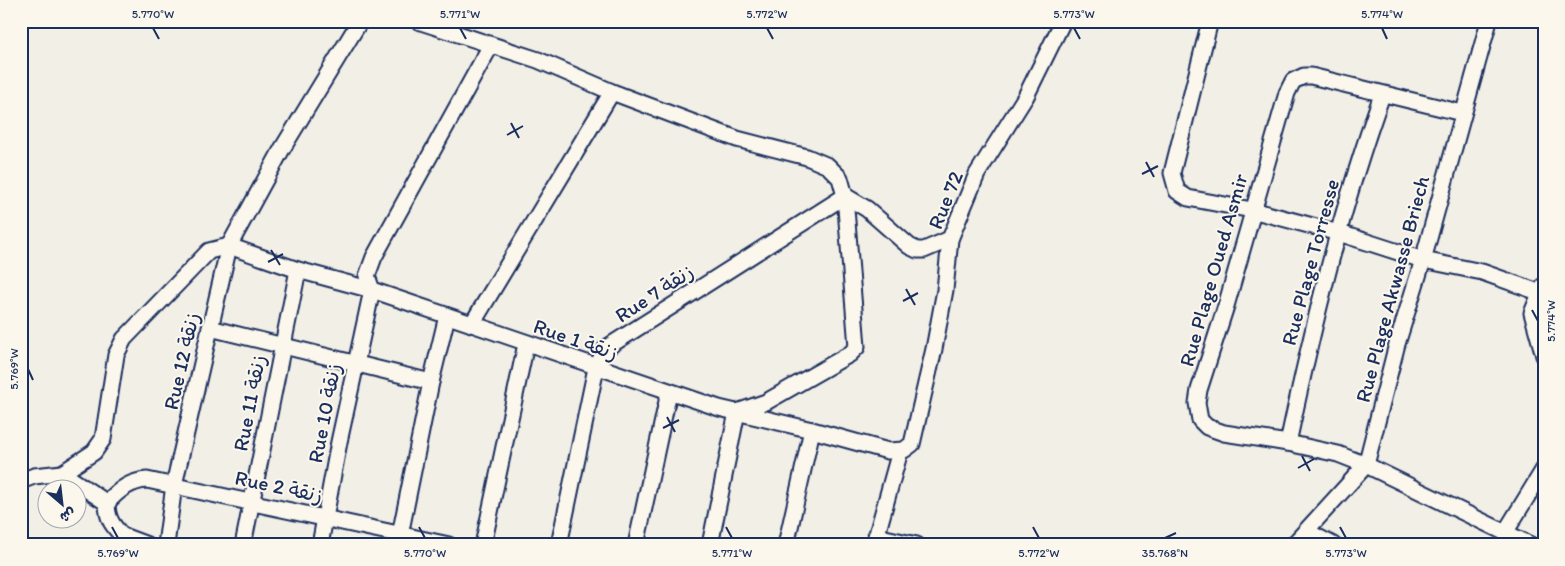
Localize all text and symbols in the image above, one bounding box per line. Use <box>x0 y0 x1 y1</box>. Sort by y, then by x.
text: 5.770°W <box>132 7 174 21</box>
text: 5.771°W <box>440 7 480 21</box>
text: 5.772°W <box>746 7 788 21</box>
text: 5.773°W <box>1053 7 1095 21</box>
text: 5.774°W <box>1361 7 1403 21</box>
street label: Rue 72 <box>922 167 968 233</box>
street label: Rue Plage Oued Asmir <box>1173 170 1253 369</box>
street label: Rue Plage Akwasse Briech <box>1350 173 1434 405</box>
street label: Rue Plage Torresse <box>1276 176 1344 348</box>
street label: Rue 7 زنقة <box>610 258 698 328</box>
text: 5.774°W <box>1544 300 1558 342</box>
street label: Rue 12 زنقة <box>158 310 204 412</box>
street label: Rue 1 زنقة <box>530 313 622 365</box>
text: 5.769°W <box>7 348 21 390</box>
street label: Rue 11 زنقة <box>227 353 271 453</box>
street label: Rue 10 زنقة <box>302 361 346 465</box>
street label: Rue 2 زنقة <box>233 464 325 508</box>
north arrow <box>38 478 88 528</box>
text: ش <box>57 504 79 526</box>
text: 5.769°W <box>97 546 139 560</box>
text: 5.770°W <box>404 546 446 560</box>
text: 5.771°W <box>712 546 752 560</box>
text: 5.772°W <box>1018 546 1060 560</box>
text: 35.768°N <box>1142 546 1188 560</box>
text: 5.773°W <box>1325 546 1367 560</box>

